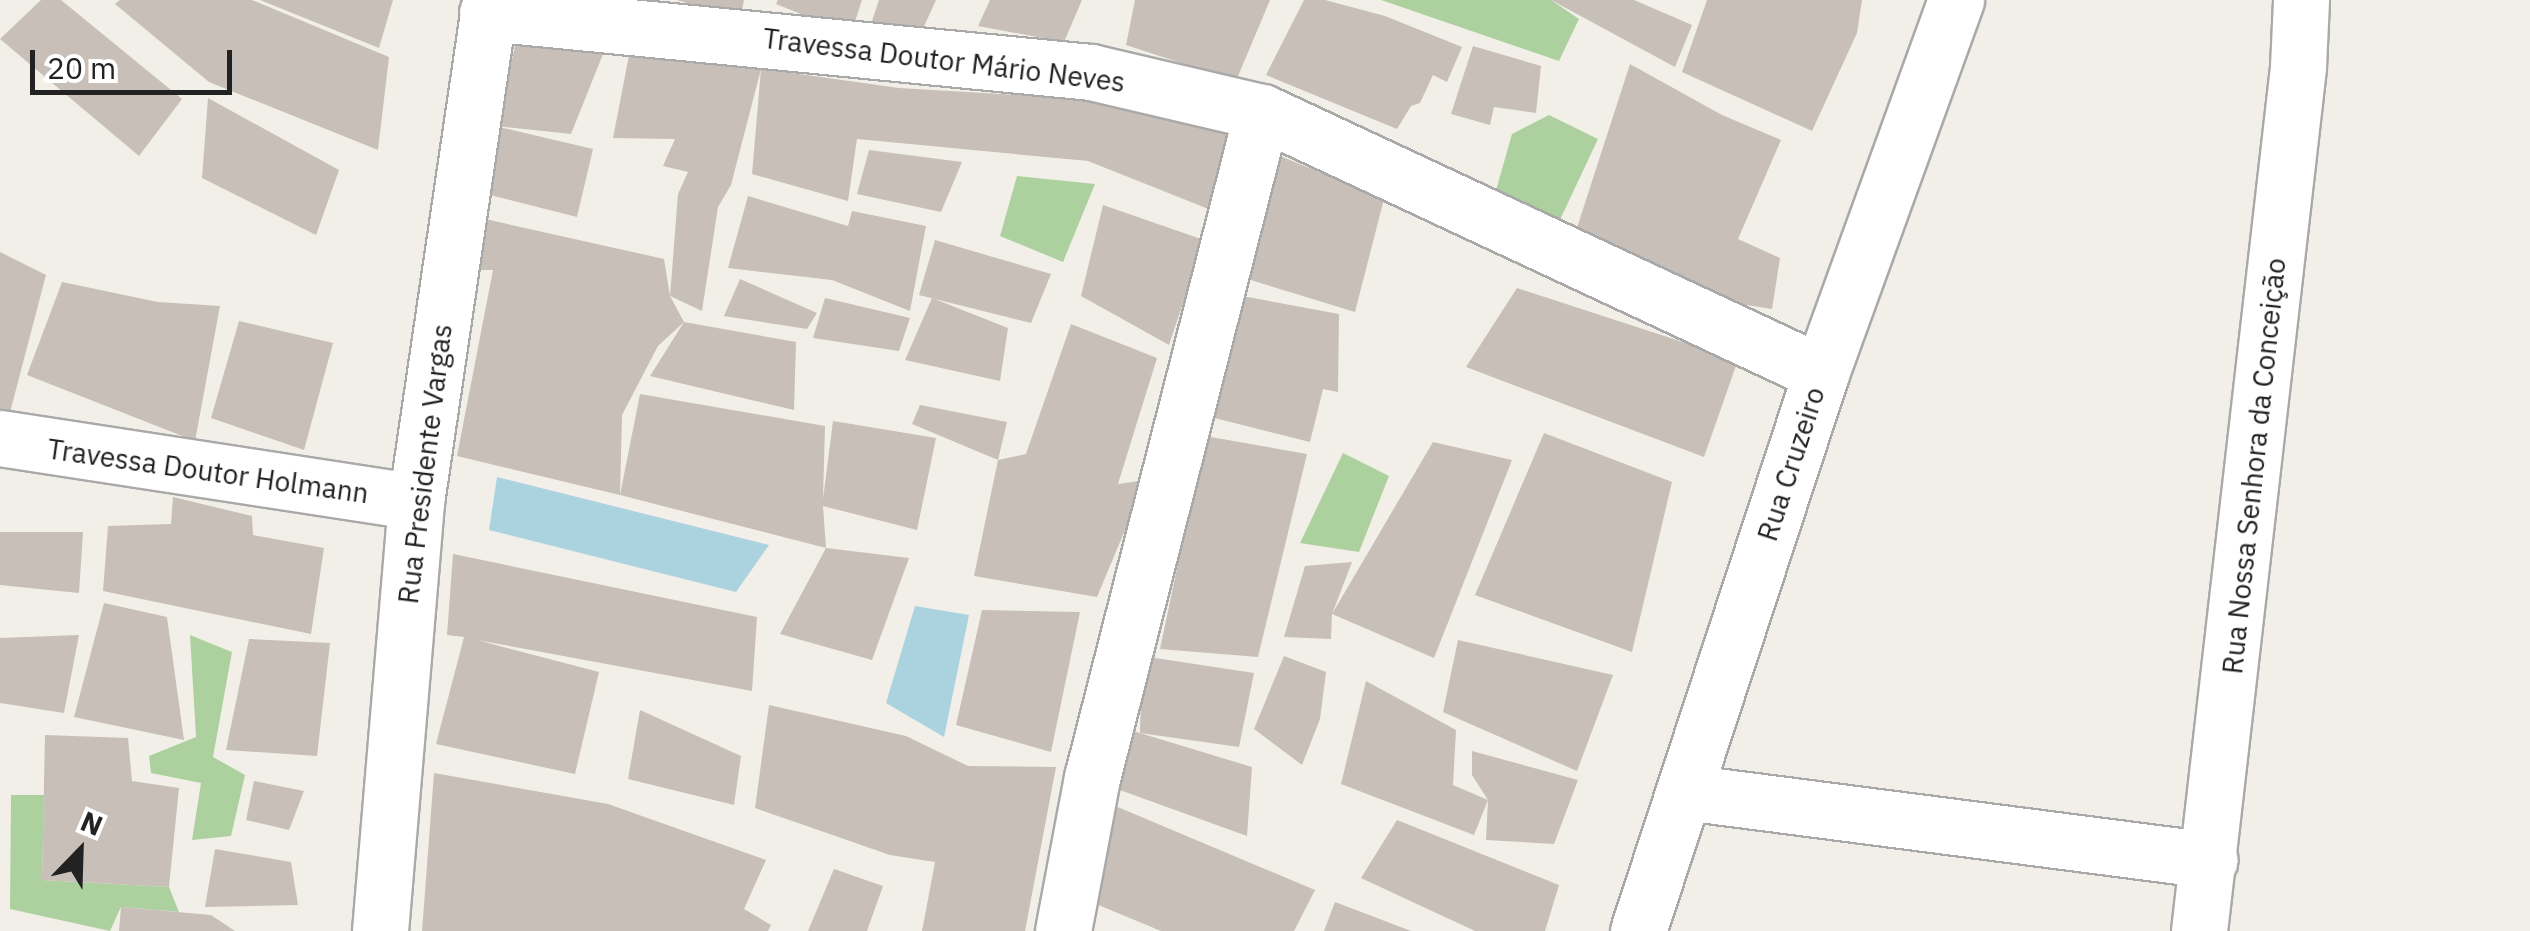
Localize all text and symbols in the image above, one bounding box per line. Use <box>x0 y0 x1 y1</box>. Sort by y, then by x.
street label: Travessa Doutor Mário Neves <box>761 21 1127 99</box>
scale bar <box>35 30 238 92</box>
text: 20 m <box>47 48 116 87</box>
street label: Rua Nossa Senhora da Conceição <box>2215 256 2293 676</box>
street label: Rua Presidente Vargas <box>391 322 459 606</box>
street label: Rua Cruzeiro <box>1750 383 1832 545</box>
street label: Travessa Doutor Holmann <box>45 432 371 510</box>
north arrow <box>30 801 130 901</box>
text: N <box>75 802 108 844</box>

